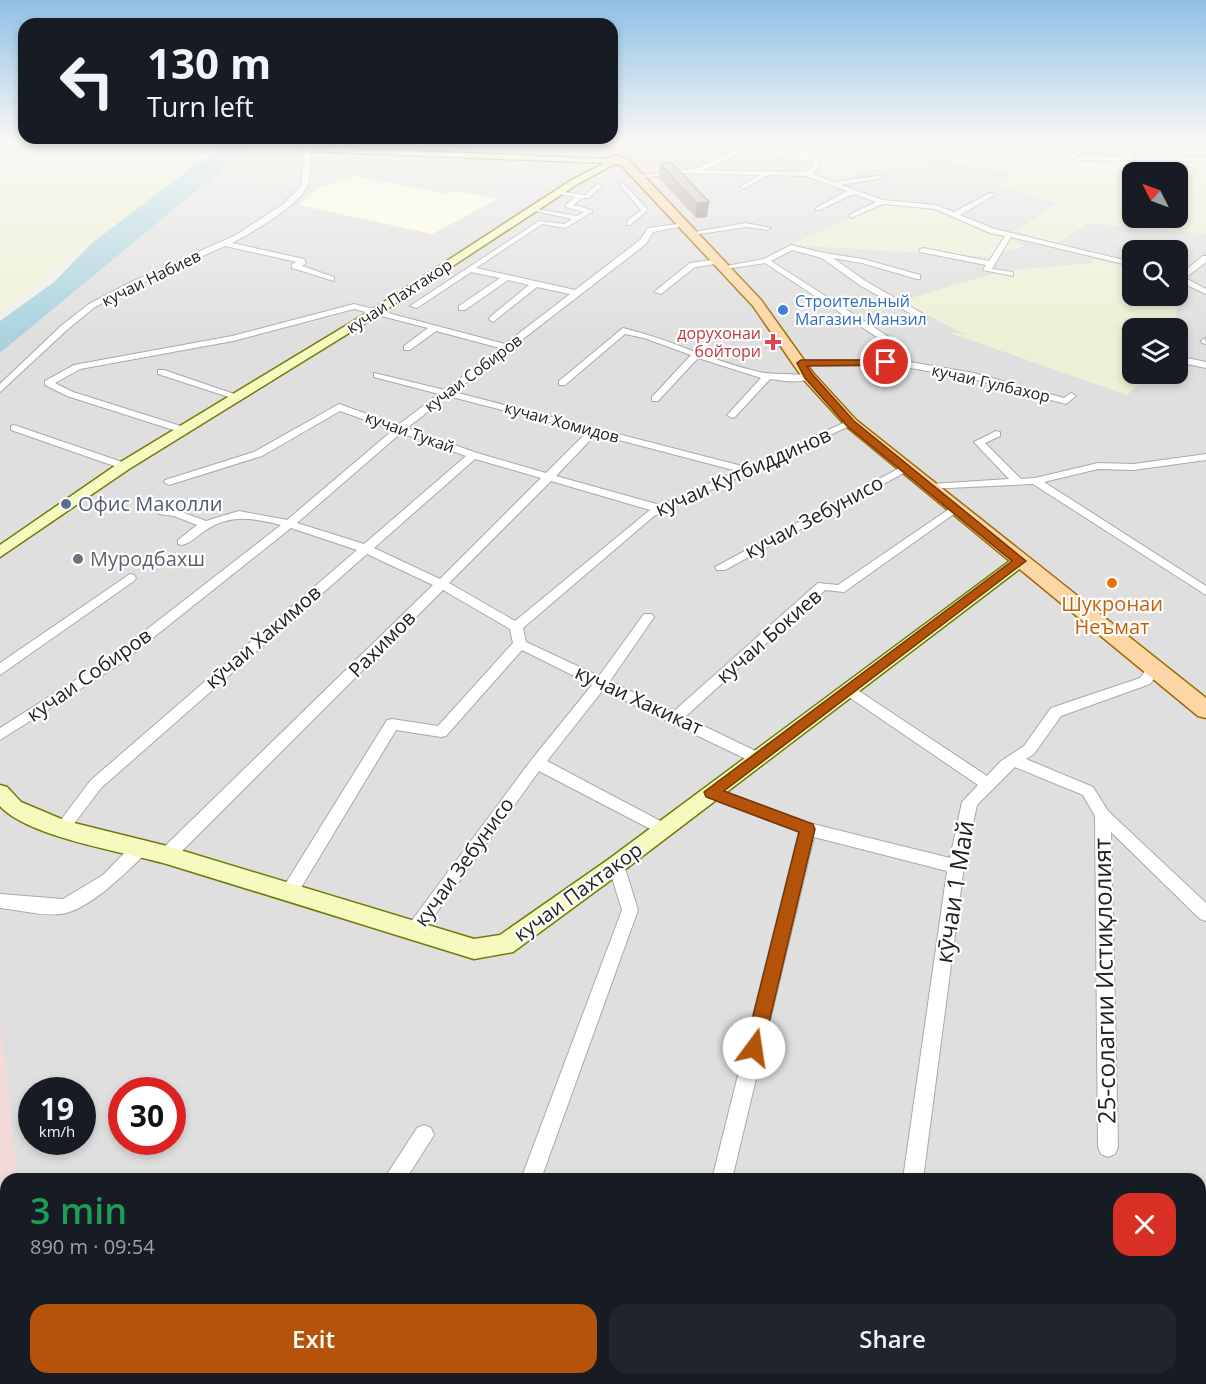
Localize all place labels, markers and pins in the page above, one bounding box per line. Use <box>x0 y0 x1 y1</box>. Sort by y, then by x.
place label: Строительный Магазин Манзил <box>795 290 927 330</box>
marker: Строительный Магазин Манзил <box>776 303 790 317</box>
place label: дорухонаи бойтори <box>677 322 761 362</box>
marker: дорухонаи бойтори <box>766 335 780 349</box>
pin <box>860 336 911 387</box>
place label: Офис Маколли <box>78 490 222 517</box>
marker: Офис Маколли <box>59 497 73 511</box>
place label: Муродбахш <box>90 545 205 572</box>
marker: Муродбахш <box>71 552 85 566</box>
marker: Шукронаи Неъмат <box>1105 576 1119 590</box>
place label: Шукронаи Неъмат <box>1061 590 1163 640</box>

